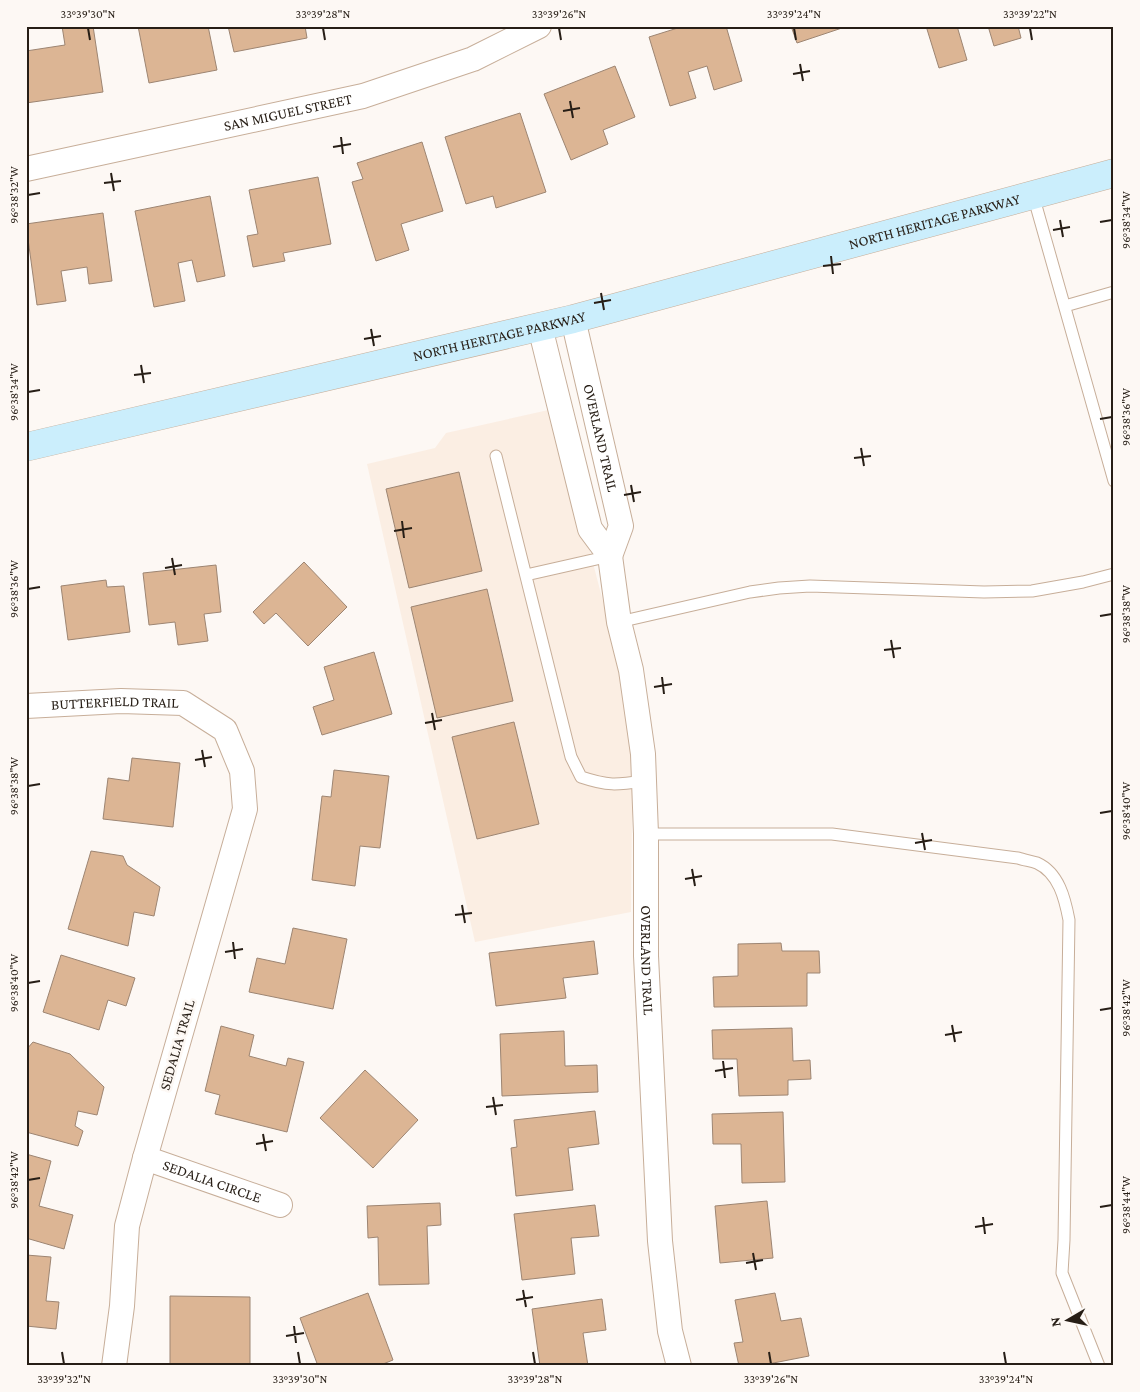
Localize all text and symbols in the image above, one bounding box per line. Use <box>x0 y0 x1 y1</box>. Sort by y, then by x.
text: 33°39'30"N <box>61 7 115 21</box>
text: 33°39'28"N <box>296 7 350 21</box>
text: 33°39'26"N <box>532 7 586 21</box>
text: 33°39'24"N <box>767 7 821 21</box>
text: 33°39'22"N <box>1003 7 1057 21</box>
street label: SAN MIGUEL STREET <box>222 91 354 134</box>
text: 96°38'32"W <box>7 166 21 224</box>
street label: NORTH HERITAGE PARKWAY <box>847 191 1022 252</box>
text: 96°38'34"W <box>1119 191 1133 249</box>
street label: NORTH HERITAGE PARKWAY <box>411 308 587 364</box>
text: 96°38'34"W <box>7 363 21 421</box>
street label: OVERLAND TRAIL <box>580 382 621 494</box>
text: 96°38'36"W <box>1119 388 1133 446</box>
text: 96°38'36"W <box>7 560 21 618</box>
text: 96°38'38"W <box>1119 585 1133 643</box>
street label: BUTTERFIELD TRAIL <box>51 693 180 713</box>
text: 96°38'38"W <box>7 757 21 815</box>
text: 96°38'40"W <box>1119 782 1133 840</box>
street label: OVERLAND TRAIL <box>638 905 657 1016</box>
text: 96°38'40"W <box>7 954 21 1012</box>
text: 96°38'42"W <box>1119 979 1133 1037</box>
street label: SEDALIA TRAIL <box>156 997 198 1092</box>
text: 96°38'42"W <box>7 1151 21 1209</box>
street label: SEDALIA CIRCLE <box>161 1157 263 1206</box>
text: 96°38'44"W <box>1119 1176 1133 1234</box>
north arrow <box>1042 1294 1092 1344</box>
text: N <box>1046 1316 1064 1328</box>
text: 33°39'32"N <box>37 1372 91 1386</box>
text: 33°39'30"N <box>273 1372 327 1386</box>
text: 33°39'28"N <box>508 1372 562 1386</box>
text: 33°39'26"N <box>744 1372 798 1386</box>
text: 33°39'24"N <box>979 1372 1033 1386</box>

